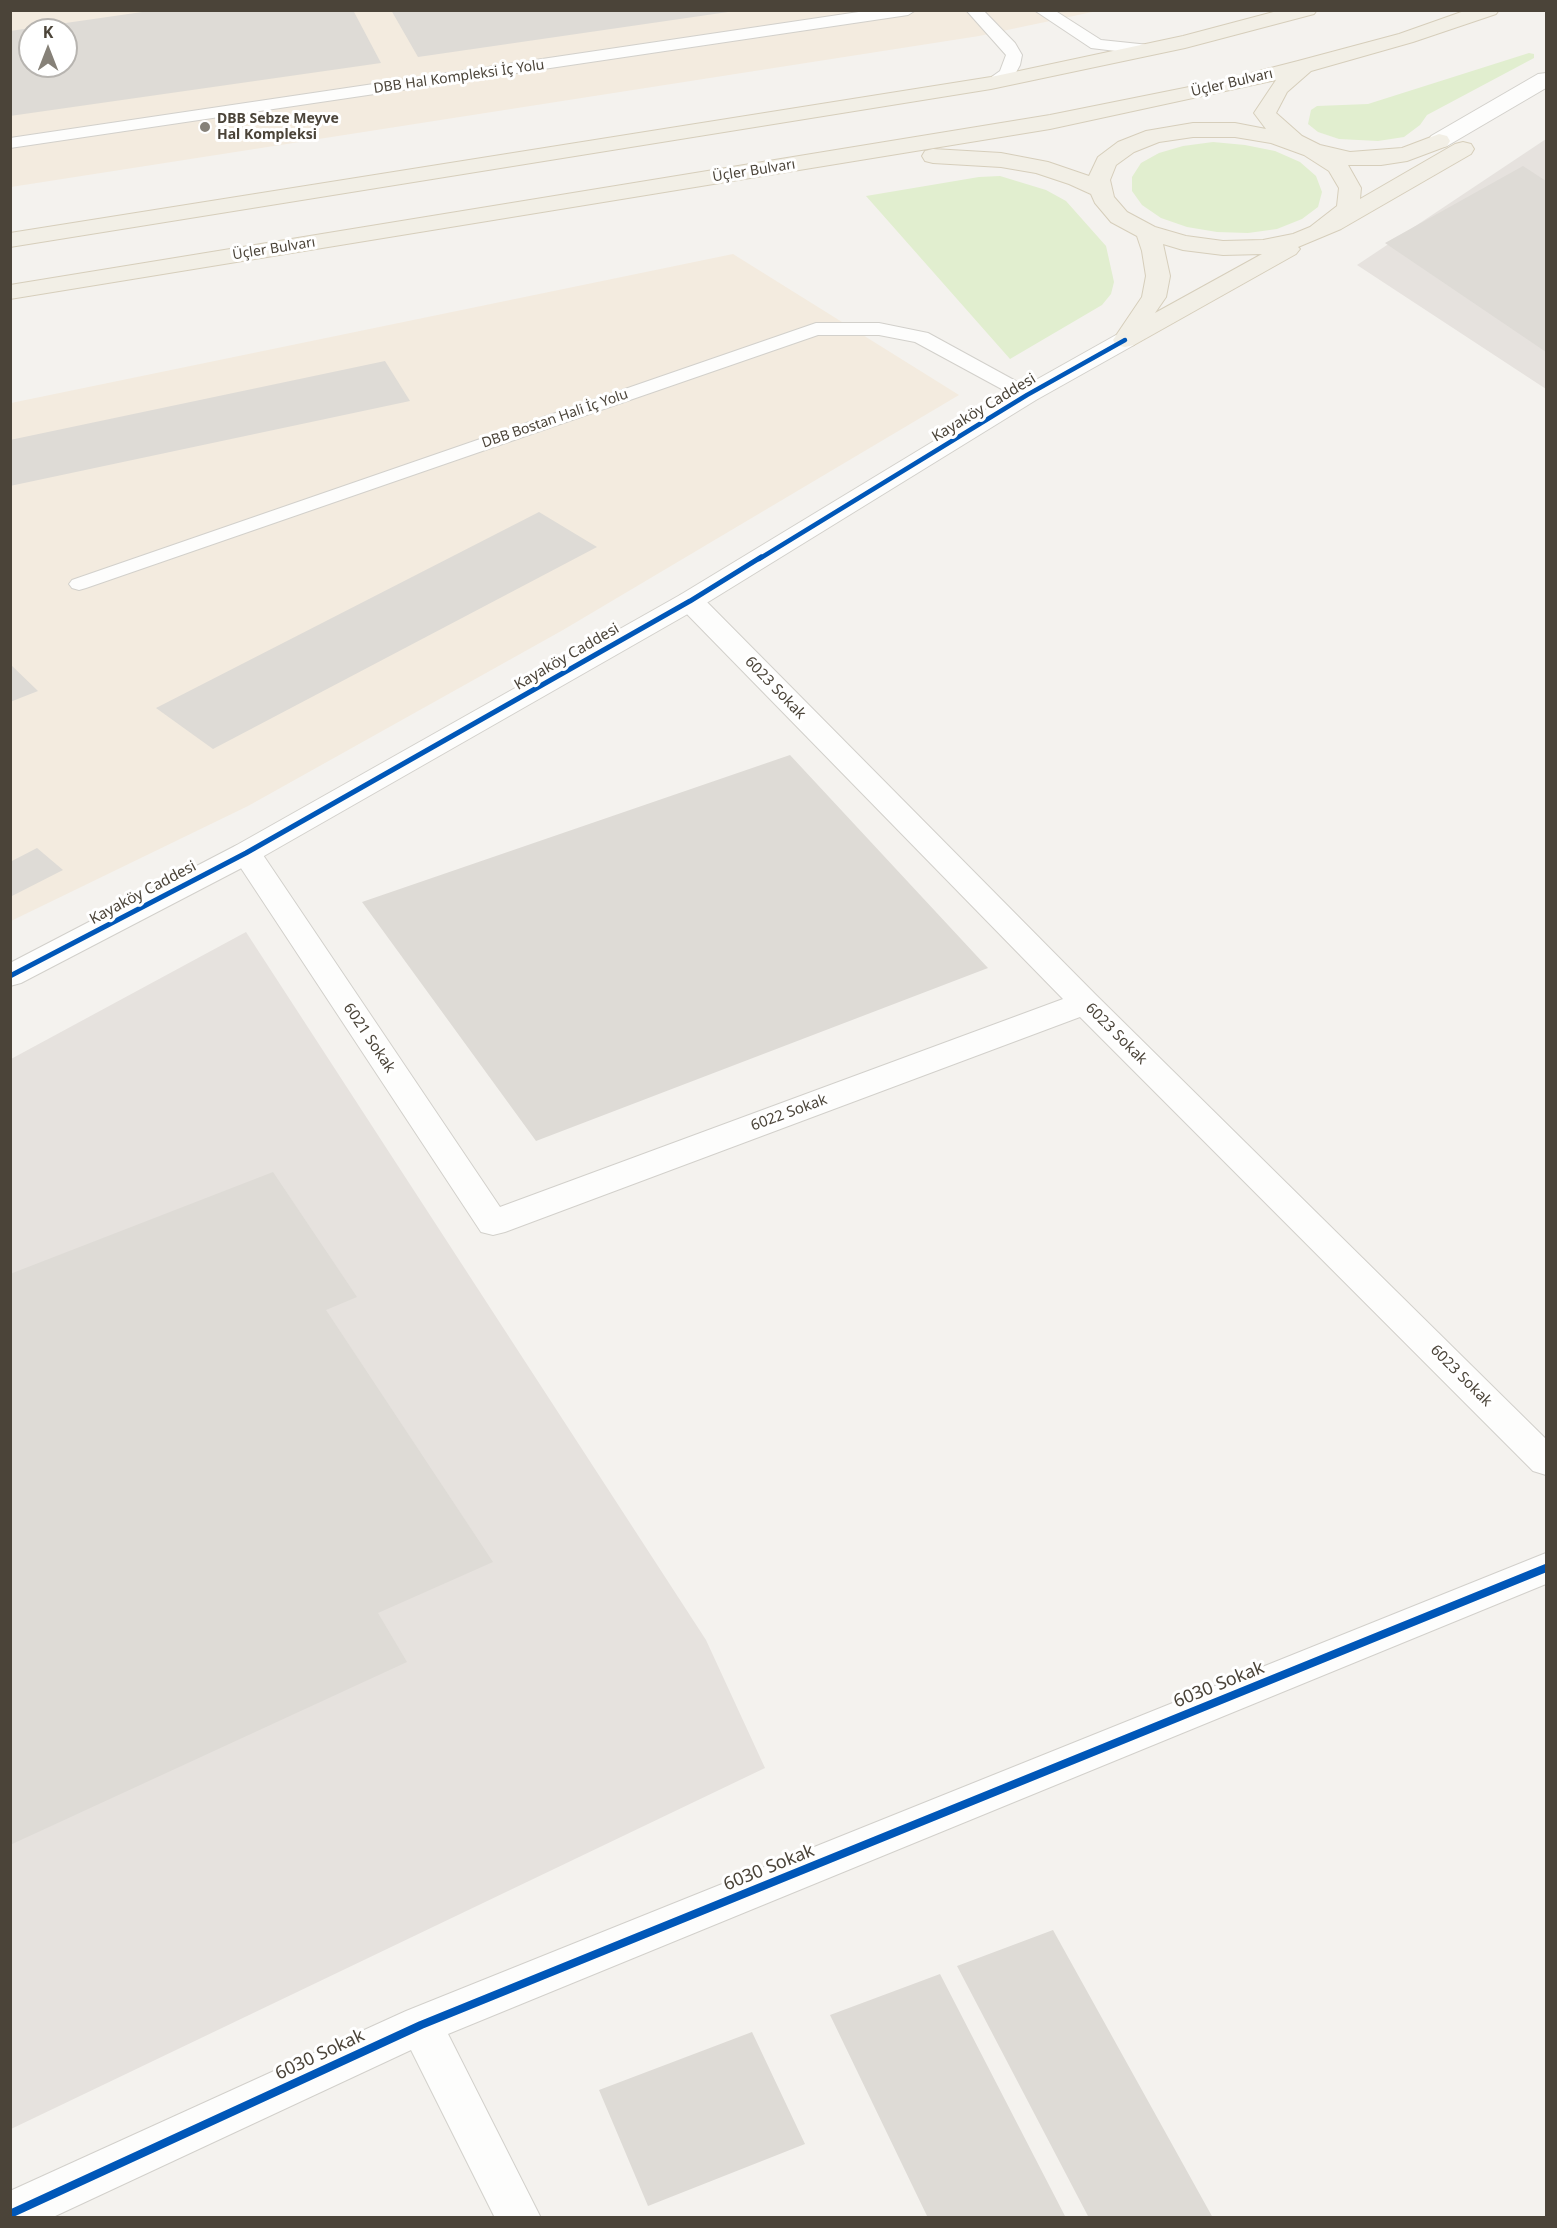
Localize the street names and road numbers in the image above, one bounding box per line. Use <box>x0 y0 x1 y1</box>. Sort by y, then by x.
street label: DBB Hal Kompleksi İç Yolu <box>372 57 546 97</box>
street label: Üçler Bulvarı <box>1189 65 1275 101</box>
street label: Üçler Bulvarı <box>711 156 797 186</box>
street label: Üçler Bulvarı <box>231 234 317 264</box>
street label: Kayaköy Caddesi <box>929 370 1039 446</box>
street label: DBB Bostan Hali İç Yolu <box>480 386 630 452</box>
street label: Kayaköy Caddesi <box>511 620 623 694</box>
street label: 6023 Sokak <box>741 653 809 723</box>
street label: Kayaköy Caddesi <box>87 857 199 929</box>
street label: 6023 Sokak <box>1081 999 1151 1069</box>
street label: 6021 Sokak <box>339 1000 399 1076</box>
street label: 6022 Sokak <box>748 1091 830 1135</box>
street label: 6023 Sokak <box>1426 1341 1496 1411</box>
street label: 6030 Sokak <box>1170 1657 1268 1713</box>
street label: 6030 Sokak <box>720 1840 818 1896</box>
street label: 6030 Sokak <box>272 2025 368 2085</box>

